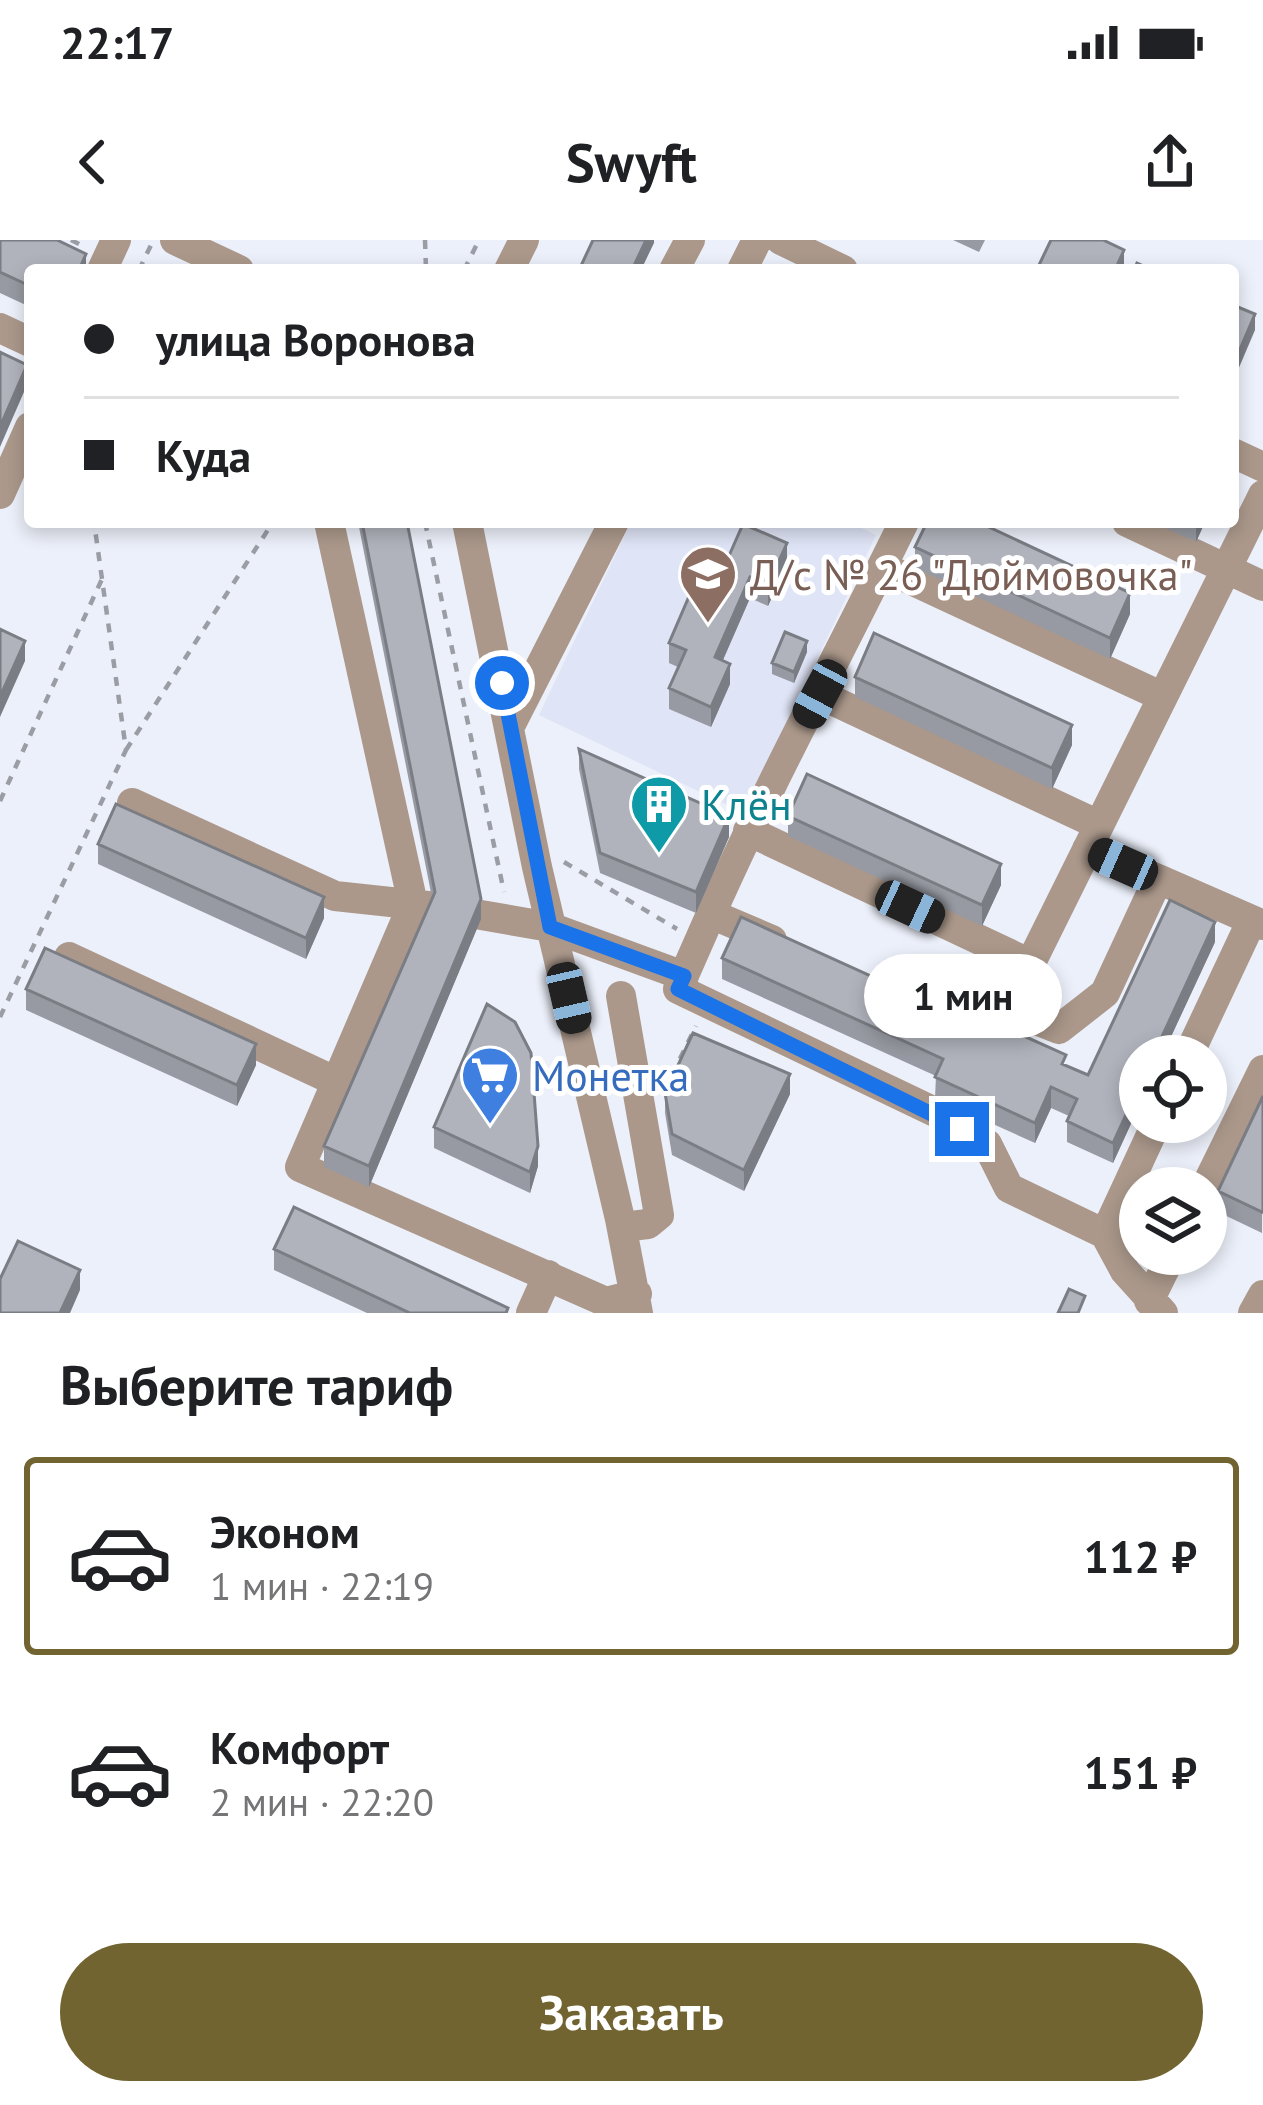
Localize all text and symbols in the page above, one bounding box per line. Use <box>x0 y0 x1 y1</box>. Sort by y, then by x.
text: 22:17 <box>60 13 174 71</box>
text: Swyft <box>566 127 697 197</box>
icon: back <box>60 129 126 195</box>
icon: share <box>1137 129 1203 195</box>
text: улица Воронова <box>156 310 476 368</box>
text: Куда <box>156 426 251 484</box>
school or university icon: Д/с № 26 "Дюймовочка" <box>677 543 739 625</box>
place label: Д/с № 26 "Дюймовочка" <box>750 547 1193 602</box>
car <box>787 654 853 734</box>
route start <box>475 656 529 710</box>
building icon: Клён <box>628 773 690 855</box>
place label: Клён <box>701 777 792 832</box>
car <box>1083 833 1163 895</box>
car <box>870 875 950 939</box>
callout: 1 мин <box>863 955 1061 1039</box>
car <box>543 959 595 1037</box>
text: 1 мин <box>913 970 1013 1021</box>
map controls <box>1119 1035 1227 1275</box>
button: locate <box>1119 1035 1227 1143</box>
supermarket icon: Монетка <box>459 1044 521 1126</box>
place label: Монетка <box>532 1048 689 1103</box>
route end <box>935 1102 989 1156</box>
button: layers <box>1119 1167 1227 1275</box>
text: Выберите тариф <box>60 1350 453 1420</box>
icon: car <box>66 1502 174 1610</box>
text: Эконом <box>210 1502 360 1560</box>
text: 112 ₽ <box>1084 1527 1197 1585</box>
text: 1 мин · 22:19 <box>210 1560 434 1611</box>
icon: car <box>66 1718 174 1826</box>
text: Комфорт <box>210 1718 389 1776</box>
text: 151 ₽ <box>1084 1743 1197 1801</box>
text: 2 мин · 22:20 <box>210 1776 434 1827</box>
button: Заказать <box>60 1943 1203 2081</box>

